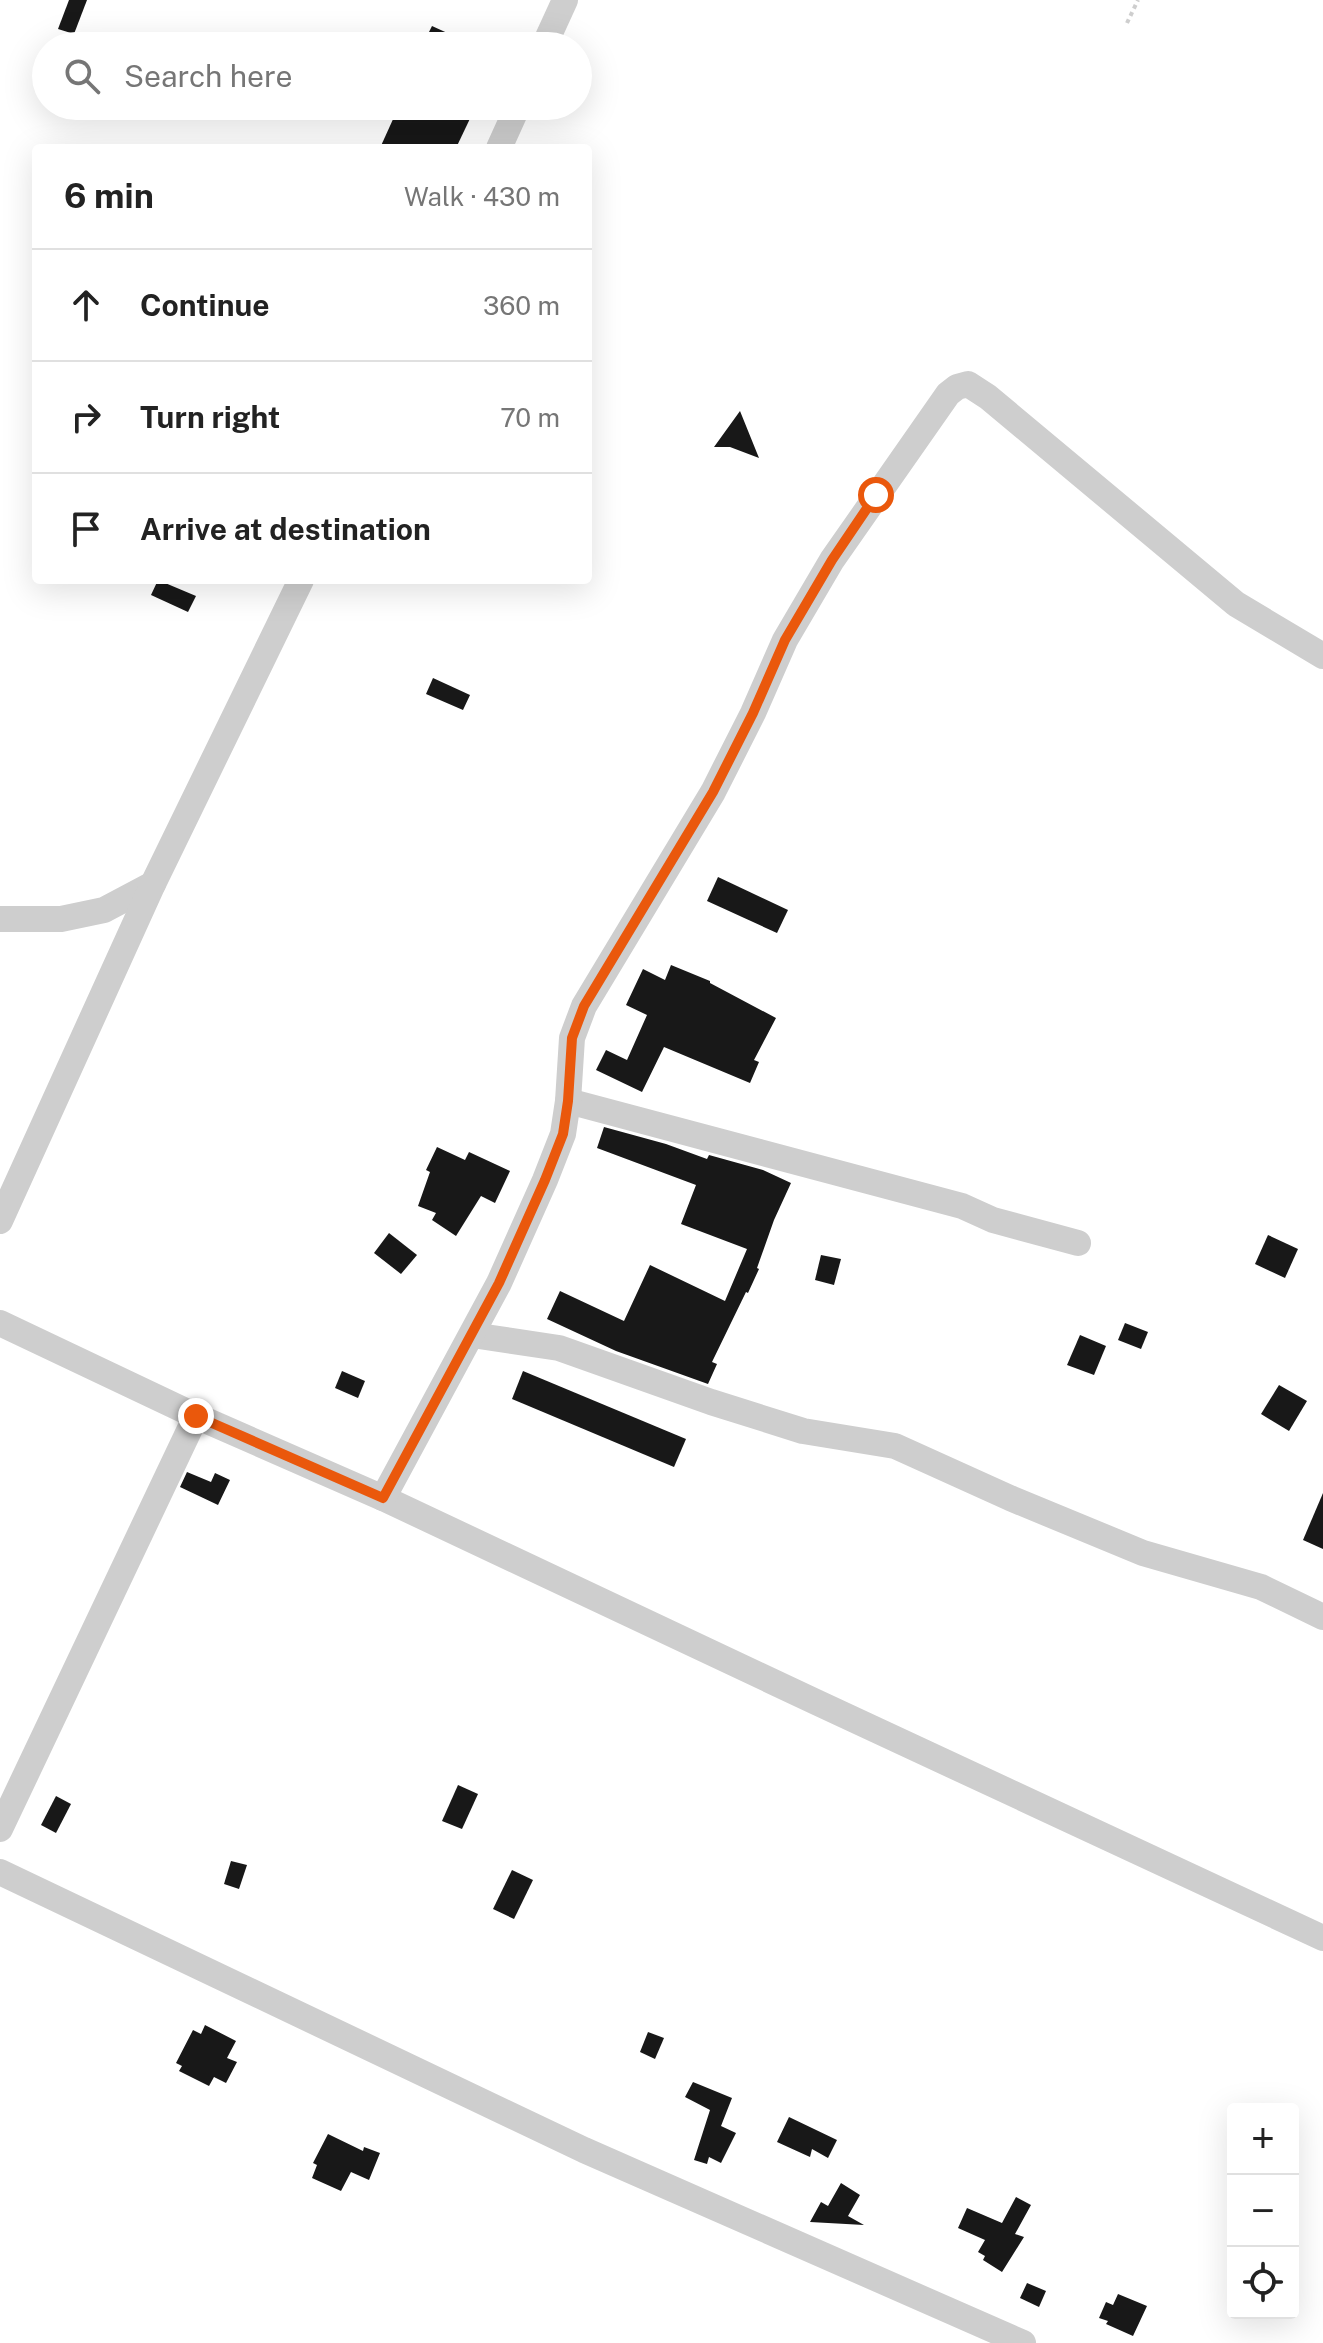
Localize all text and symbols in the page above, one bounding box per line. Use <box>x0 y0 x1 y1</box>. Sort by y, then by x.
search box <box>32 32 592 120</box>
icon: search <box>60 54 104 98</box>
text: Search here <box>124 58 292 94</box>
text: 6 min <box>64 176 154 216</box>
text: Walk · 430 m <box>404 181 560 212</box>
icon: ahead <box>64 283 108 327</box>
text: Continue <box>140 287 270 323</box>
text: 360 m <box>483 290 560 321</box>
icon: right <box>64 395 108 439</box>
text: Turn right <box>140 399 280 435</box>
text: 70 m <box>500 402 560 433</box>
route start <box>858 477 894 513</box>
icon: arrive <box>64 507 108 551</box>
text: Arrive at destination <box>140 511 431 547</box>
route end <box>178 1398 214 1434</box>
map controls <box>1227 2103 1299 2319</box>
button: + <box>1227 2103 1299 2175</box>
button: − <box>1227 2175 1299 2247</box>
button: locate <box>1227 2247 1299 2319</box>

